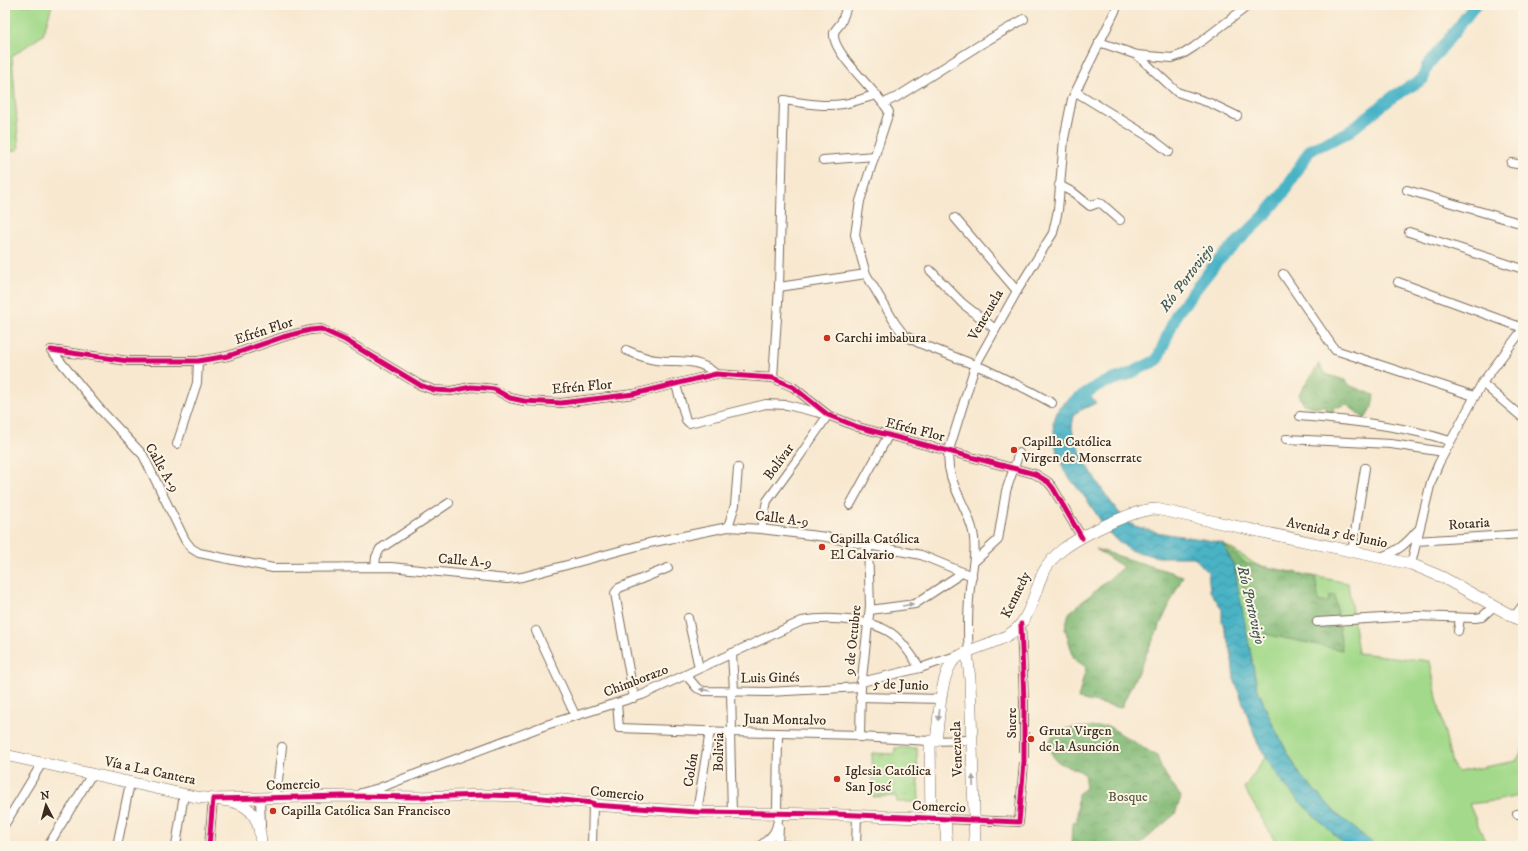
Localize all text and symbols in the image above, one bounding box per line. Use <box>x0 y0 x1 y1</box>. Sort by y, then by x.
water label: Río Portoviejo <box>1155 240 1219 317</box>
street label: Venezuela <box>964 286 1008 345</box>
street label: Efrén Flor <box>232 313 296 349</box>
place label: Carchi imbabura <box>835 329 927 347</box>
marker: Carchi imbabura <box>822 333 832 343</box>
street label: Efrén Flor <box>551 375 614 399</box>
street label: Efrén Flor <box>884 414 947 446</box>
place label: Capilla Católica Virgen de Monserrate <box>1021 433 1142 467</box>
street label: Calle A-9 <box>141 440 183 496</box>
street label: Bolívar <box>760 440 799 484</box>
marker: Capilla Católica Virgen de Monserrate <box>1009 445 1019 455</box>
street label: Calle A-9 <box>754 507 810 531</box>
street label: Avenida 5 de Junio <box>1285 513 1389 553</box>
street label: Rotaria <box>1448 514 1490 534</box>
place label: Capilla Católica El Calvario <box>830 530 920 564</box>
marker: Capilla Católica El Calvario <box>817 542 827 552</box>
street label: Calle A-9 <box>437 550 493 572</box>
water label: Río Portoviejo <box>1232 563 1269 647</box>
street label: Kennedy <box>997 569 1035 621</box>
one-way arrow <box>902 602 914 608</box>
street label: 9 de Octubre <box>840 604 866 677</box>
street label: Chimborazo <box>601 660 671 702</box>
street label: Luis Ginés <box>740 668 800 688</box>
street label: 5 de Junio <box>873 675 929 695</box>
one-way arrow <box>699 687 712 693</box>
street label: Sucre <box>1003 707 1021 739</box>
one-way arrow <box>936 709 942 721</box>
street label: Juan Montalvo <box>742 710 827 730</box>
street label: Venezuela <box>947 721 967 778</box>
place label: Gruta Virgen de la Asunción <box>1039 722 1120 756</box>
street label: Bolivia <box>710 732 728 772</box>
marker: Gruta Virgen de la Asunción <box>1026 734 1036 744</box>
street label: Colón <box>679 751 703 788</box>
street label: Vía a La Cantera <box>102 752 197 789</box>
place label: Iglesia Católica San José <box>845 762 931 796</box>
marker: Iglesia Católica San José <box>832 774 842 784</box>
street label: Comercio <box>266 775 320 795</box>
one-way arrow <box>970 775 977 787</box>
street label: Comercio <box>589 782 645 806</box>
north arrow <box>26 785 66 825</box>
park label: Bosque <box>1108 788 1148 806</box>
text: N <box>40 789 50 803</box>
street label: Comercio <box>912 797 966 817</box>
place label: Capilla Católica San Francisco <box>281 802 451 820</box>
marker: Capilla Católica San Francisco <box>268 806 278 816</box>

